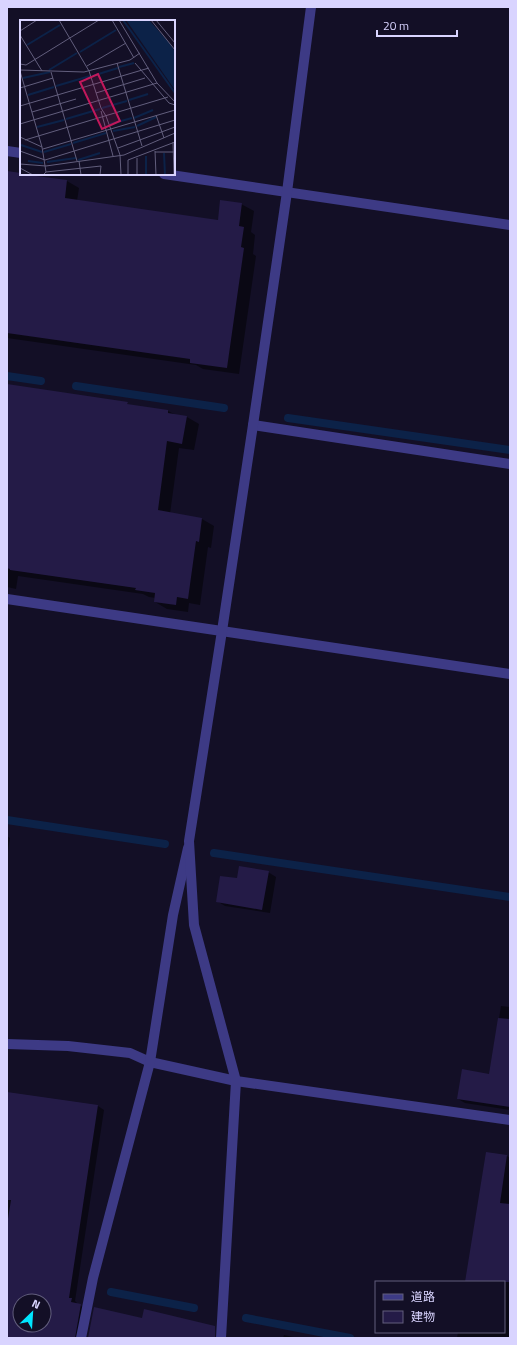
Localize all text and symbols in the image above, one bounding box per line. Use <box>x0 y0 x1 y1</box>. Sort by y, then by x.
scale bar <box>377 12 457 38</box>
text: 20 m <box>383 16 409 35</box>
inset map <box>20 20 175 175</box>
legend <box>375 1281 505 1333</box>
text: 道路 <box>411 1287 435 1306</box>
north arrow <box>12 1293 52 1333</box>
text: N <box>29 1295 43 1313</box>
text: 建物 <box>411 1307 435 1326</box>

